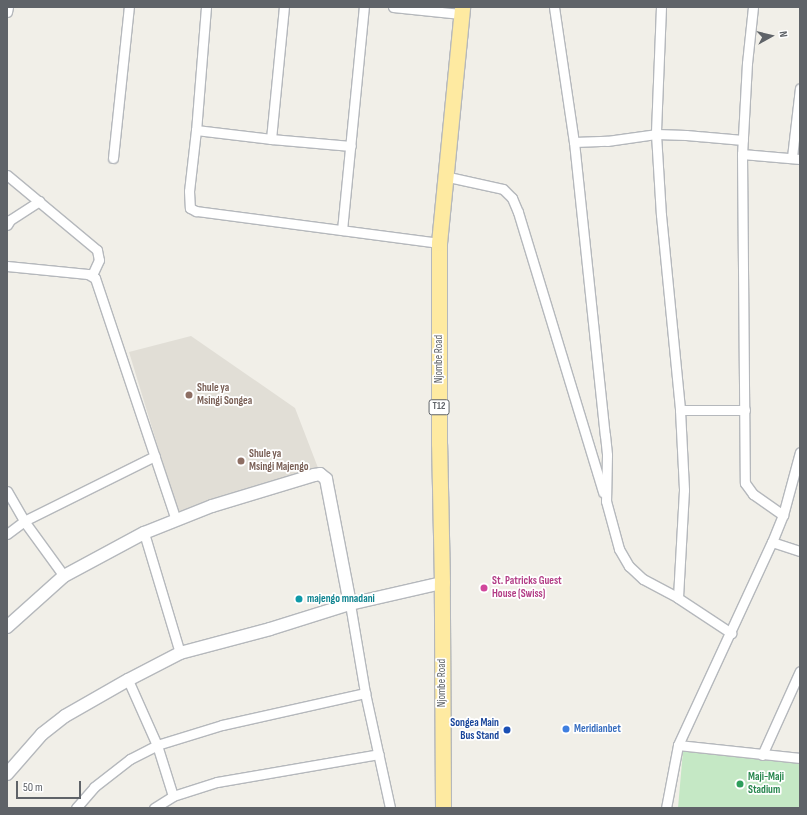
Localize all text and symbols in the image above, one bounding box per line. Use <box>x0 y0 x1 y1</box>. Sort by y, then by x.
north arrow <box>751 16 791 56</box>
text: N <box>777 30 790 38</box>
street label: Njombe Road <box>432 335 446 383</box>
place label: Shule ya Msingi Songea <box>197 382 252 408</box>
marker: Shule ya Msingi Songea <box>184 390 194 400</box>
road number: T12 <box>428 399 450 415</box>
place label: Shule ya Msingi Majengo <box>249 448 308 474</box>
marker: Shule ya Msingi Majengo <box>236 456 246 466</box>
place label: St. Patricks Guest House (Swiss) <box>492 575 562 601</box>
marker: St. Patricks Guest House (Swiss) <box>479 583 489 593</box>
place label: majengo mnadani <box>307 592 375 606</box>
marker: majengo mnadani <box>294 594 304 604</box>
street label: Njombe Road <box>435 659 449 707</box>
place label: Songea Main Bus Stand <box>450 717 499 743</box>
place label: Meridianbet <box>574 722 621 736</box>
marker: Meridianbet <box>561 724 571 734</box>
marker: Songea Main Bus Stand <box>502 725 512 735</box>
place label: Maji-Maji Stadium <box>748 771 784 797</box>
scale bar <box>18 773 83 799</box>
marker: Maji-Maji Stadium <box>735 779 745 789</box>
text: 50 m <box>23 780 43 795</box>

